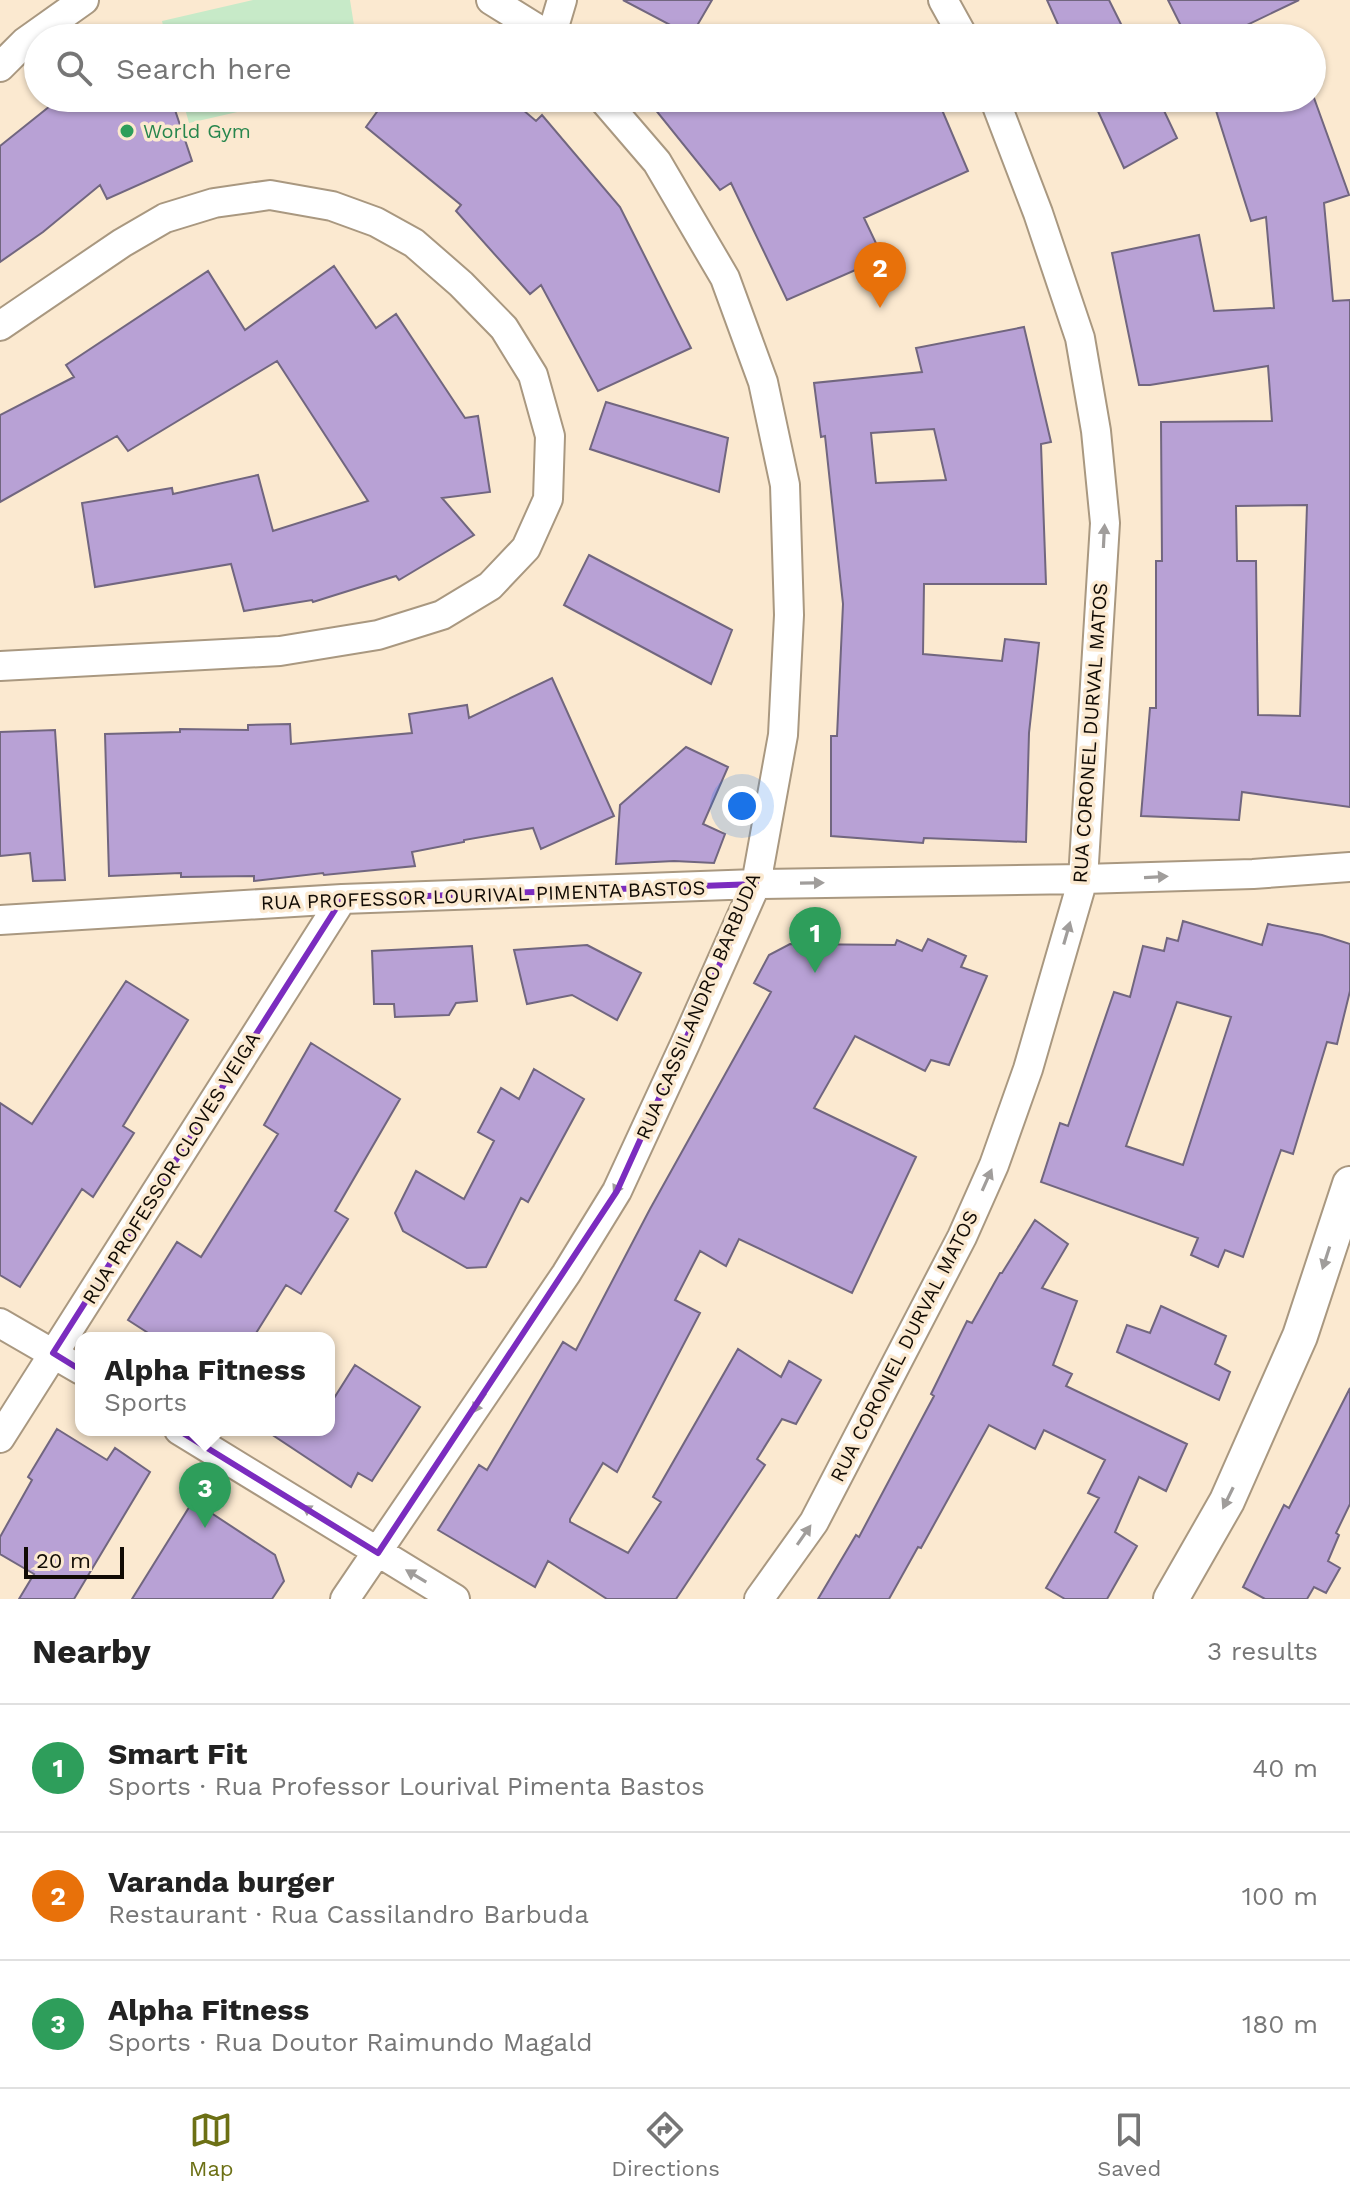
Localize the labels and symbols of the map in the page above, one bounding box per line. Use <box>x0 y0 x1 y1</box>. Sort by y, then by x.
place label: World Gym <box>143 119 251 143</box>
marker: World Gym <box>118 122 136 140</box>
pin: 2 <box>854 242 906 308</box>
one-way arrow <box>1098 523 1111 548</box>
street label: RUA CORONEL DURVAL MATOS <box>1068 582 1112 884</box>
your location <box>722 786 762 826</box>
street label: RUA CASSILANDRO BARBUDA <box>631 869 765 1143</box>
one-way arrow <box>1144 870 1169 883</box>
street label: RUA PROFESSOR LOURIVAL PIMENTA BASTOS <box>260 875 706 915</box>
one-way arrow <box>800 877 825 889</box>
pin: 1 <box>789 907 841 973</box>
one-way arrow <box>1061 920 1074 944</box>
street label: RUA PROFESSOR CLOVES VEIGA <box>77 1028 265 1308</box>
one-way arrow <box>980 1168 994 1192</box>
one-way arrow <box>612 1173 626 1196</box>
street label: RUA CORONEL DURVAL MATOS <box>825 1206 983 1486</box>
one-way arrow <box>1319 1246 1331 1270</box>
one-way arrow <box>472 1393 487 1414</box>
pin: 3 <box>179 1462 231 1528</box>
one-way arrow <box>1221 1487 1234 1510</box>
one-way arrow <box>301 1505 323 1519</box>
one-way arrow <box>796 1525 811 1546</box>
scale bar <box>24 1543 124 1579</box>
one-way arrow <box>405 1569 427 1583</box>

